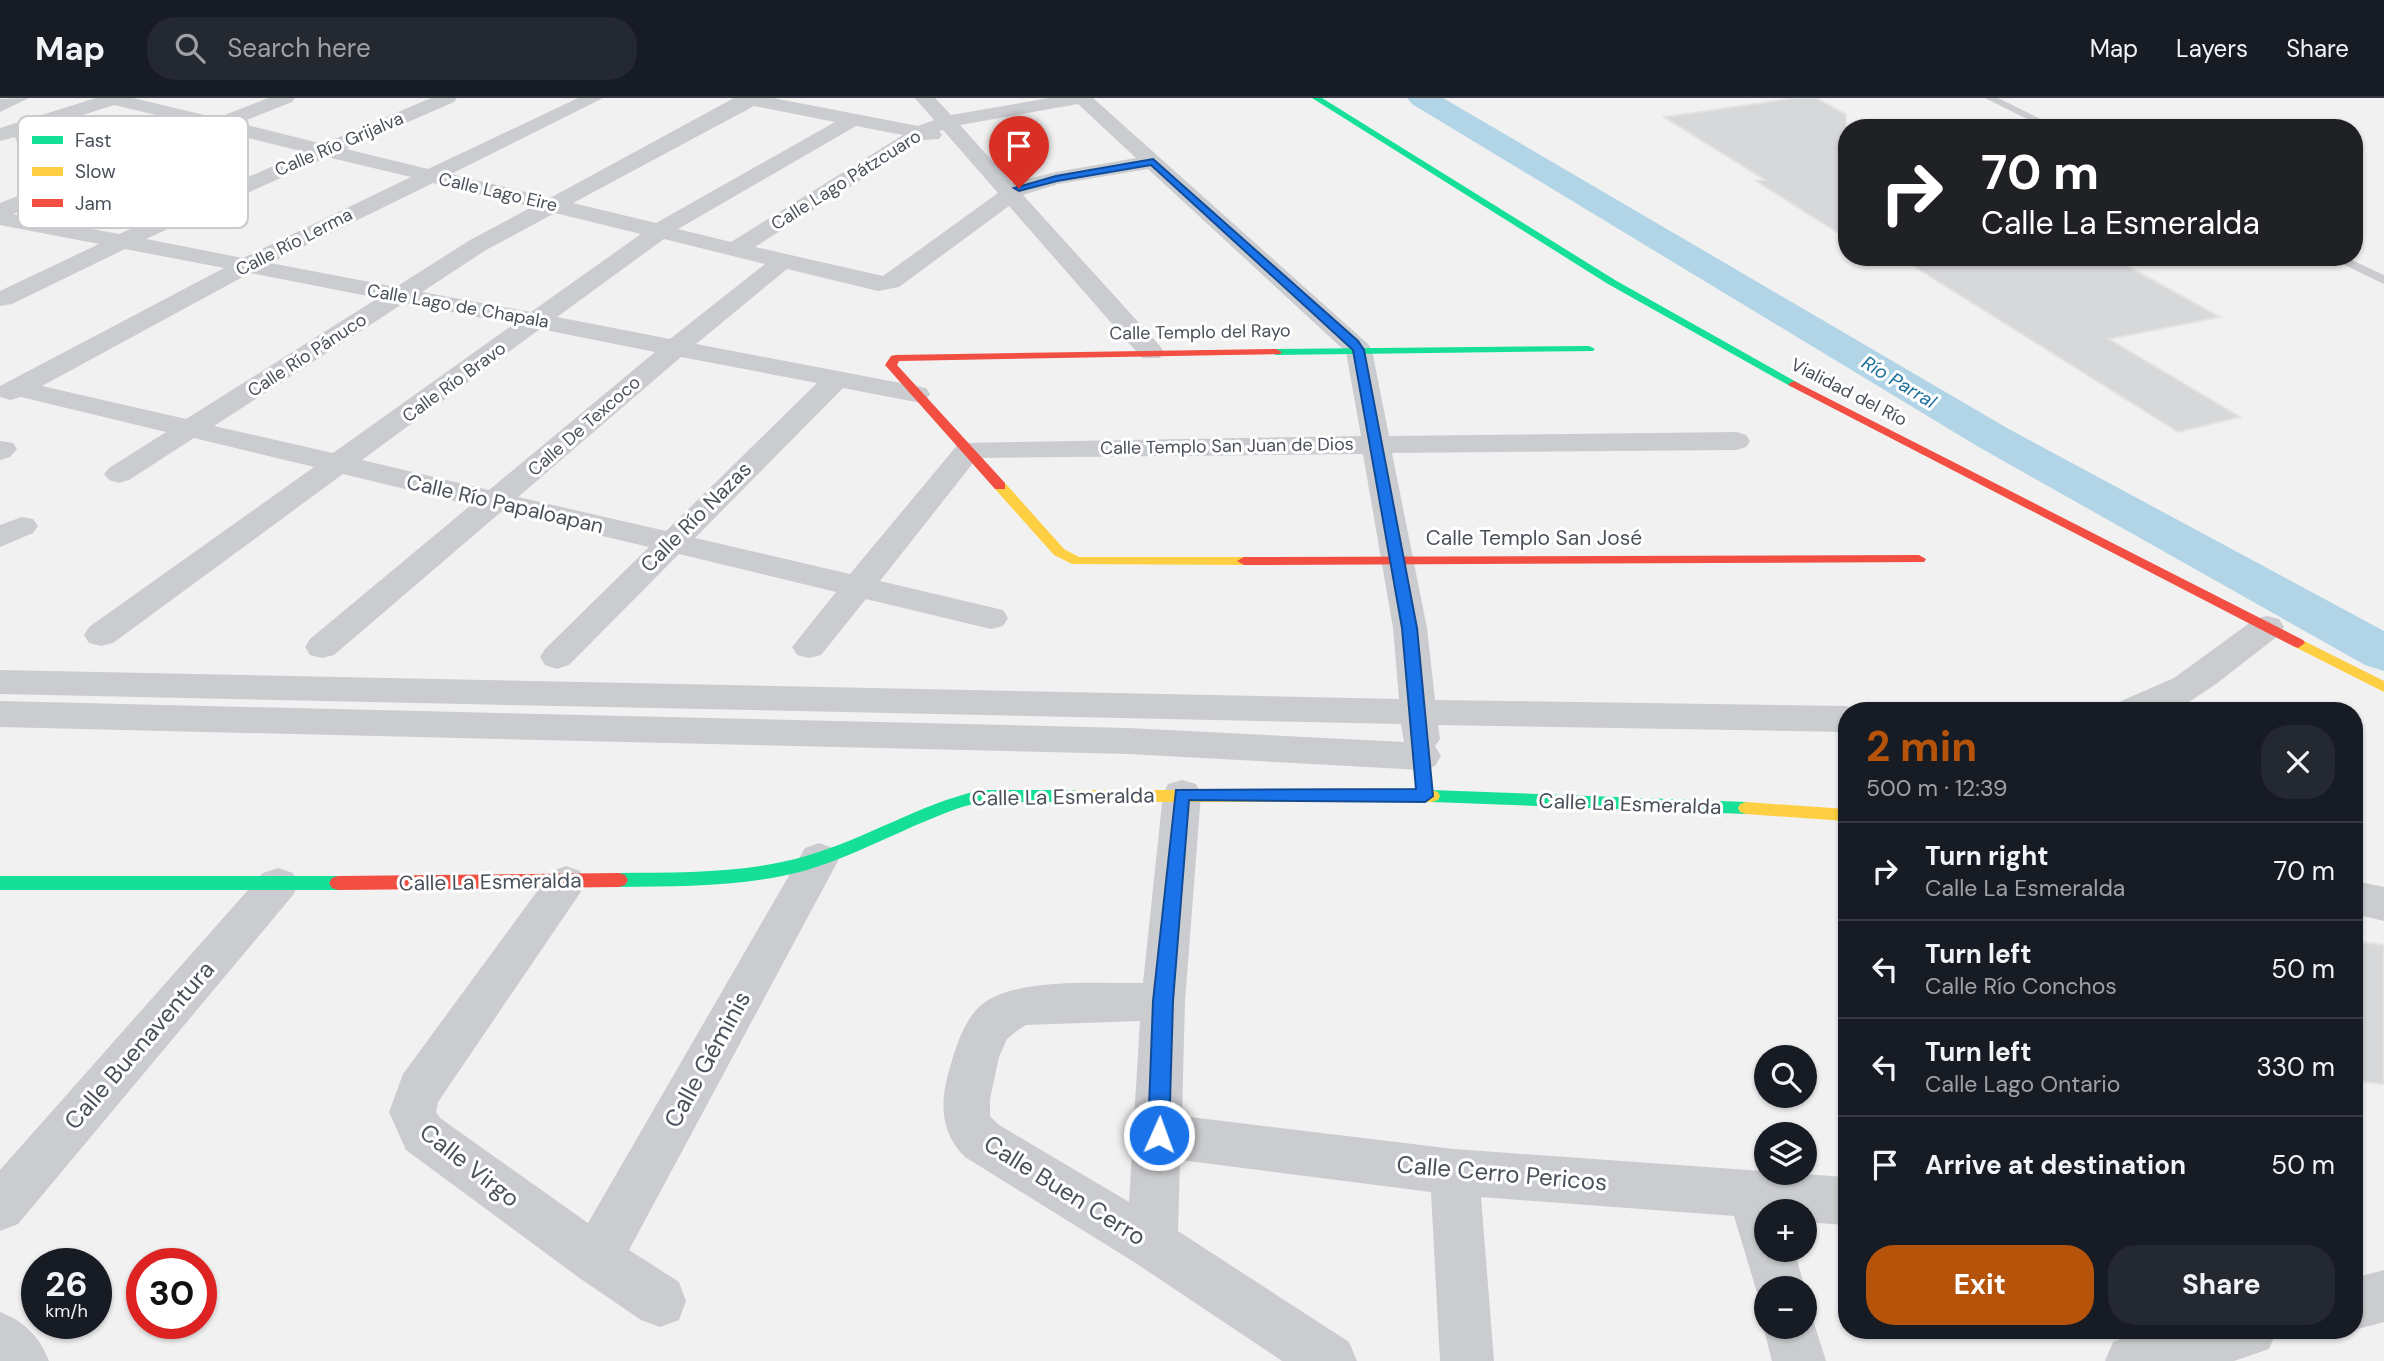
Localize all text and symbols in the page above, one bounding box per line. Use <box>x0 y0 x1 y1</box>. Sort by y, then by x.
search box <box>147 17 637 80</box>
text: Map <box>35 27 105 70</box>
icon: search <box>171 29 209 67</box>
text: Search here <box>227 31 371 65</box>
text: Map <box>2090 33 2138 64</box>
text: Layers <box>2176 33 2248 64</box>
text: Share <box>2286 33 2349 64</box>
street label: Calle Río Grijalva <box>271 106 407 182</box>
legend <box>18 116 248 228</box>
pin <box>989 116 1049 188</box>
street label: Calle Lago Pátzcuaro <box>767 124 925 236</box>
icon: arrive <box>1000 127 1038 165</box>
text: Fast <box>75 128 111 153</box>
text: 70 m <box>1981 140 2099 204</box>
icon: right <box>1866 147 1957 238</box>
text: Slow <box>75 159 116 184</box>
street label: Calle Lago Eire <box>436 167 560 217</box>
text: Jam <box>75 191 112 216</box>
street label: Calle Río Lerma <box>232 202 356 282</box>
text: Calle La Esmeralda <box>1981 202 2260 244</box>
street label: Calle Lago de Chapala <box>365 278 551 334</box>
street label: Calle Río Pánuco <box>243 308 371 402</box>
street label: Calle Templo del Rayo <box>1109 318 1291 346</box>
street label: Calle Río Bravo <box>397 336 511 428</box>
water label: Río Parral <box>1857 350 1942 414</box>
street label: Vialidad del Río <box>1787 352 1911 432</box>
street label: Calle De Texcoco <box>523 370 645 482</box>
street label: Calle Templo San Juan de Dios <box>1100 432 1354 460</box>
street label: Calle Río Nazas <box>634 455 758 579</box>
street label: Calle Río Papaloapan <box>404 468 606 540</box>
street label: Calle Templo San José <box>1426 524 1642 552</box>
text: 2 min <box>1866 719 1977 774</box>
button: close <box>2261 725 2335 799</box>
text: 500 m · 12:39 <box>1866 773 2007 803</box>
street label: Calle La Esmeralda <box>971 781 1155 813</box>
street label: Calle La Esmeralda <box>1538 787 1722 821</box>
text: Turn right <box>1925 839 2049 873</box>
icon: right <box>1866 852 1904 890</box>
text: 70 m <box>2274 854 2335 888</box>
street label: Calle La Esmeralda <box>398 866 582 898</box>
text: Calle La Esmeralda <box>1925 873 2125 903</box>
text: Turn left <box>1925 937 2032 971</box>
icon: left <box>1866 950 1904 988</box>
text: 50 m <box>2271 952 2335 986</box>
street label: Calle Buenaventura <box>57 954 221 1136</box>
text: Calle Río Conchos <box>1925 971 2117 1001</box>
street label: Calle Géminis <box>657 985 757 1133</box>
text: Turn left <box>1925 1035 2032 1069</box>
map controls <box>1754 1045 1817 1339</box>
button: search <box>1754 1045 1817 1108</box>
icon: left <box>1866 1048 1904 1086</box>
text: 330 m <box>2256 1050 2335 1084</box>
text: Calle Lago Ontario <box>1925 1069 2120 1099</box>
position arrow <box>1122 1098 1196 1172</box>
street label: Calle Virgo <box>414 1116 526 1214</box>
button: layers <box>1754 1122 1817 1185</box>
street label: Calle Buen Cerro <box>978 1128 1152 1252</box>
icon: arrive <box>1866 1146 1904 1184</box>
street label: Calle Cerro Pericos <box>1395 1148 1609 1198</box>
text: Arrive at destination <box>1925 1148 2186 1182</box>
text: 50 m <box>2271 1148 2335 1182</box>
button: + <box>1754 1199 1817 1262</box>
button: Exit <box>1866 1245 2094 1325</box>
button: Share <box>2108 1245 2335 1325</box>
speed limit sign: 30 <box>126 1248 217 1339</box>
text: 26 <box>45 1261 88 1307</box>
button: − <box>1754 1276 1817 1339</box>
text: km/h <box>45 1299 88 1323</box>

